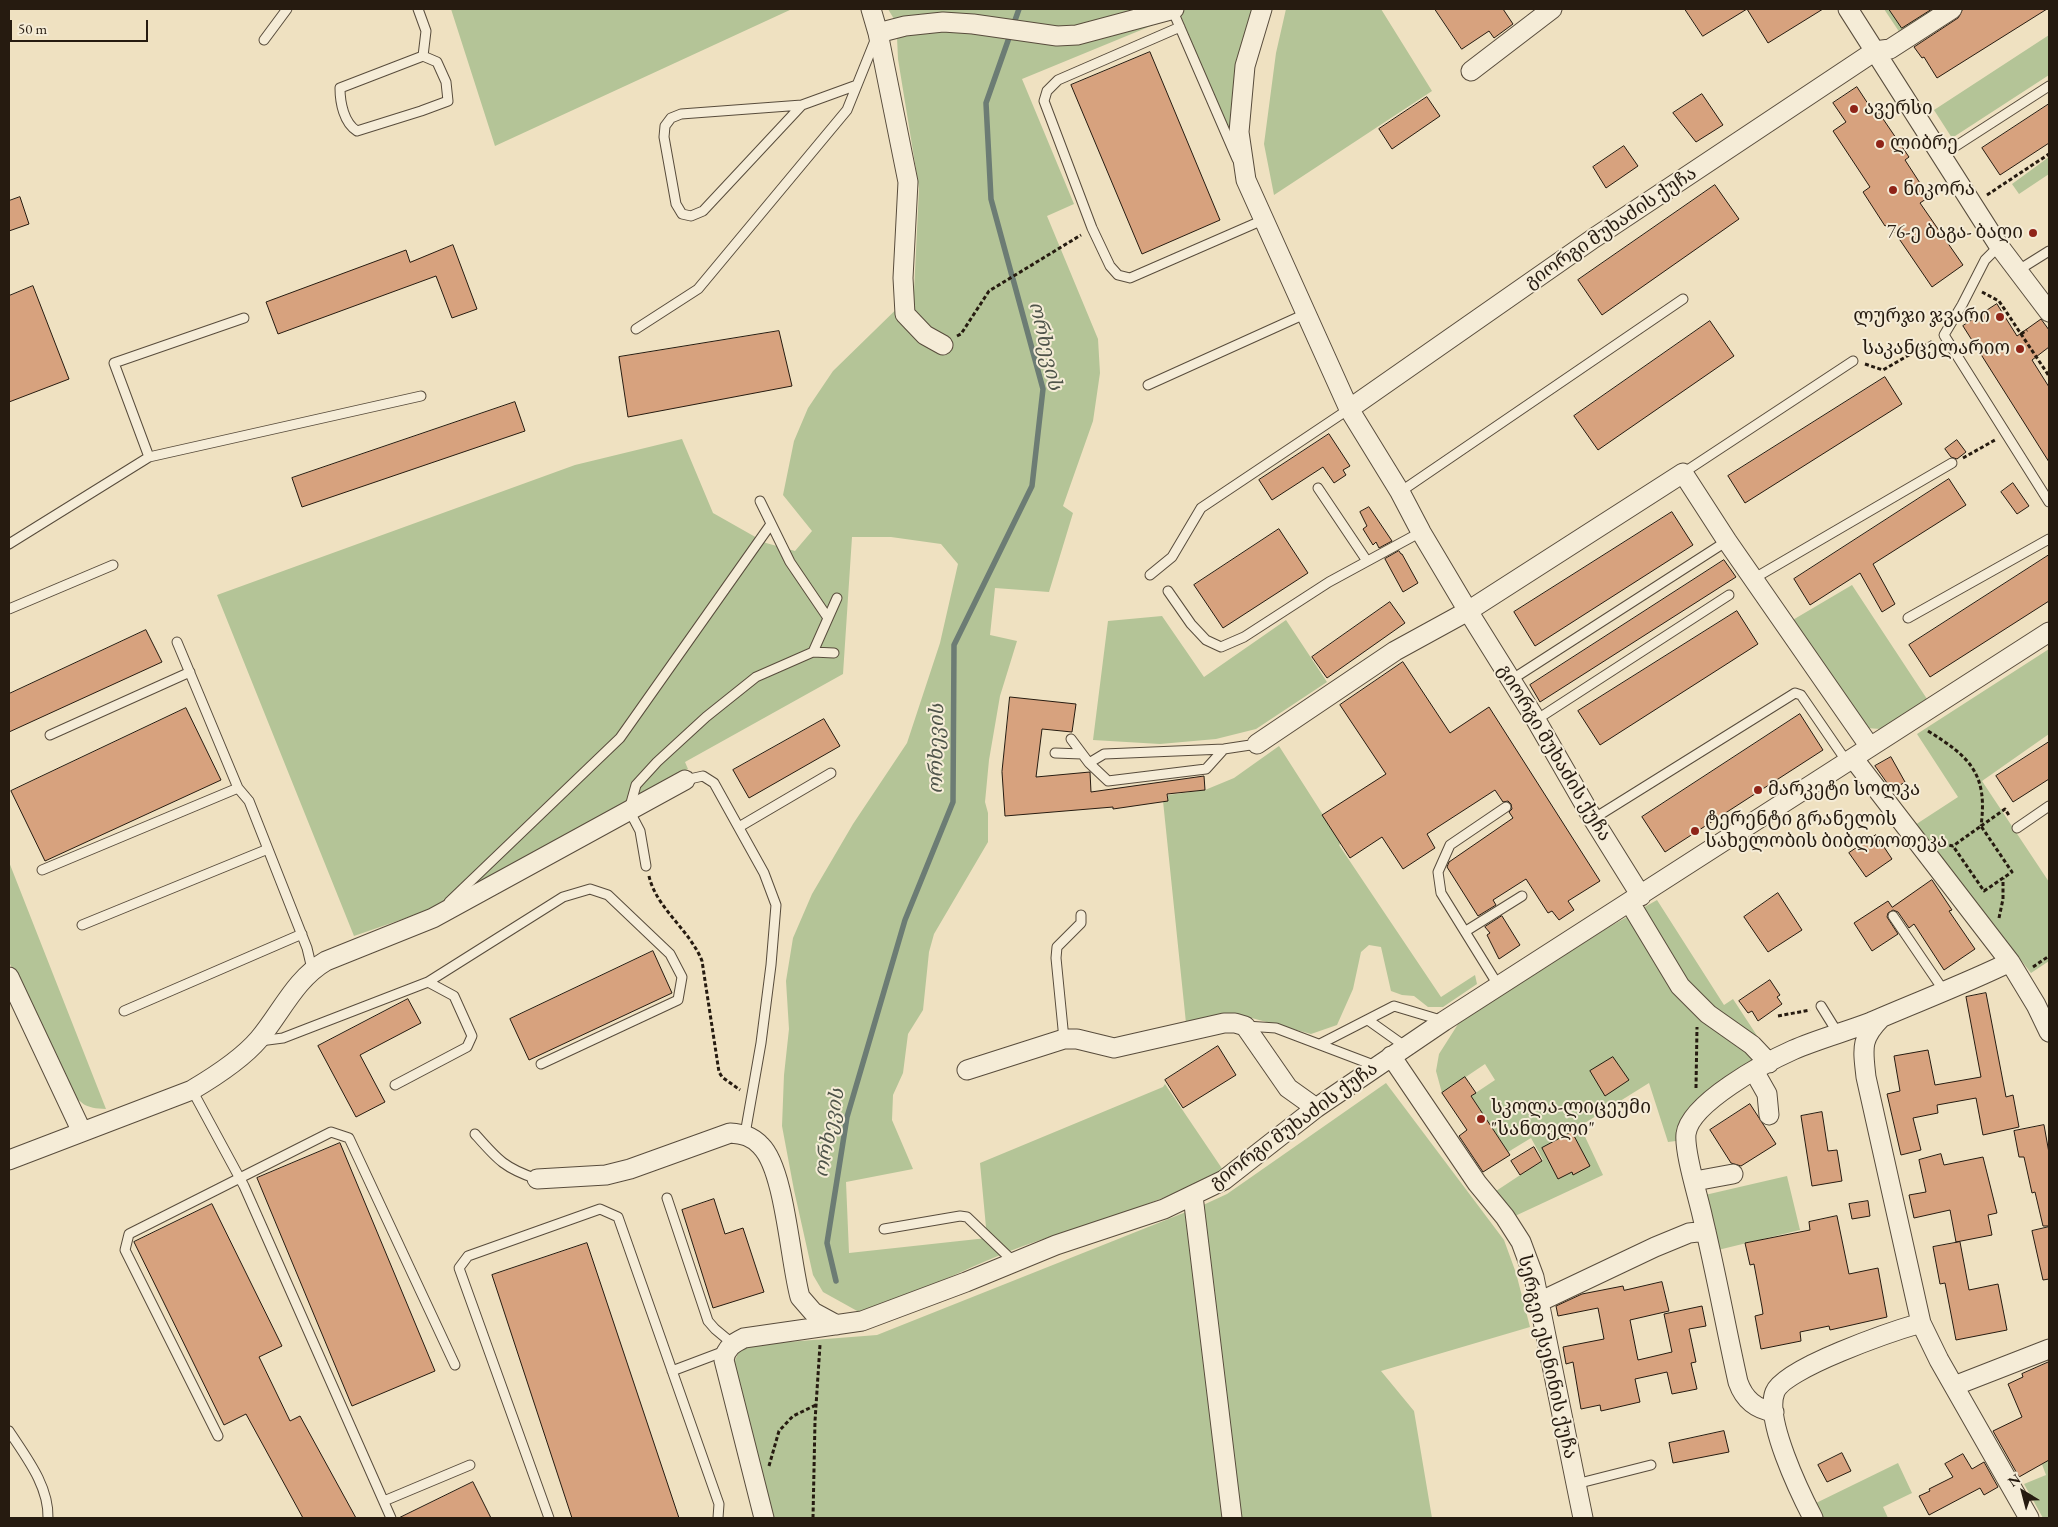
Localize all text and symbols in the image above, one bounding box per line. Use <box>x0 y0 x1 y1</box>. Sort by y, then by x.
scale bar <box>12 10 150 42</box>
text: 50 m <box>18 19 47 38</box>
place label: ავერსი <box>1864 98 1933 120</box>
marker: ავერსი <box>1848 103 1860 115</box>
place label: ლიბრე <box>1890 133 1958 155</box>
marker: ლიბრე <box>1874 138 1886 150</box>
street label: გიორგი მუხაძის ქუჩა <box>1521 162 1701 294</box>
place label: ნიკორა <box>1903 179 1975 201</box>
marker: ნიკორა <box>1887 184 1899 196</box>
place label: 76-ე ბაგა- ბაღი <box>1887 222 2023 244</box>
marker: 76-ე ბაგა- ბაღი <box>2027 227 2039 239</box>
water label: ორხევის <box>1023 299 1067 393</box>
place label: ლურჯი ჯვარი <box>1853 306 1990 328</box>
marker: ლურჯი ჯვარი <box>1994 311 2006 323</box>
place label: საკანცელარიო <box>1862 338 2010 360</box>
marker: საკანცელარიო <box>2014 343 2026 355</box>
street label: გიორგი მუხაძის ქუჩა <box>1492 660 1616 846</box>
water label: ორხევის <box>924 704 950 794</box>
place label: მარკეტი სოლკა <box>1768 779 1920 801</box>
marker: მარკეტი სოლკა <box>1752 784 1764 796</box>
place label: ტერენტი გრანელის სახელობის ბიბლიოთეკა <box>1705 809 1947 853</box>
marker: ტერენტი გრანელის სახელობის ბიბლიოთეკა <box>1689 825 1701 837</box>
street label: გიორგი მუხაძის ქუჩა <box>1205 1057 1383 1195</box>
water label: ორხევის <box>810 1087 850 1179</box>
place label: სკოლა-ლიცეუმი "სანთელი" <box>1491 1097 1651 1141</box>
marker: სკოლა-ლიცეუმი "სანთელი" <box>1475 1113 1487 1125</box>
street label: სერგეი ესენინის ქუჩა <box>1512 1253 1582 1461</box>
north arrow <box>1998 1467 2048 1517</box>
text: N <box>2004 1469 2024 1491</box>

